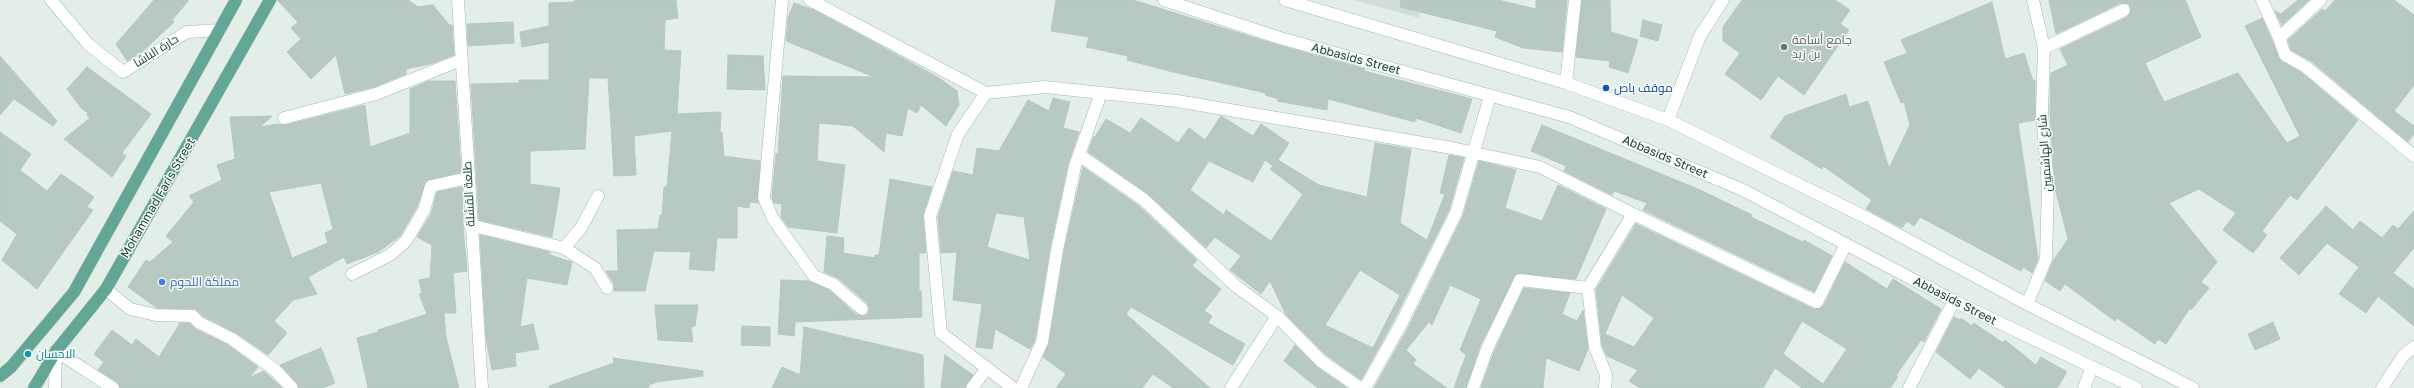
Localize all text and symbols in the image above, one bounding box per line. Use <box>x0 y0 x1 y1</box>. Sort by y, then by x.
street label: حارة الباشا <box>131 32 181 70</box>
place label: جامع أسامة بن زيد <box>1792 33 1852 61</box>
street label: Abbasids Street <box>1310 40 1402 78</box>
marker: جامع أسامة بن زيد <box>1779 42 1789 52</box>
place label: موقف باص <box>1614 81 1673 95</box>
marker: موقف باص <box>1601 83 1611 93</box>
street label: شارع الهاشميين <box>2035 114 2055 192</box>
street label: Abbasids Street <box>1620 133 1710 181</box>
street label: Mohammad Faris Street <box>118 135 198 261</box>
street label: طلعة القشلة <box>460 161 478 227</box>
street label: Abbasids Street <box>1911 274 1999 328</box>
place label: مملكة اللحوم <box>170 275 239 289</box>
marker: مملكة اللحوم <box>157 277 167 287</box>
place label: الاحسان <box>36 347 75 361</box>
marker: الاحسان <box>23 349 33 359</box>

